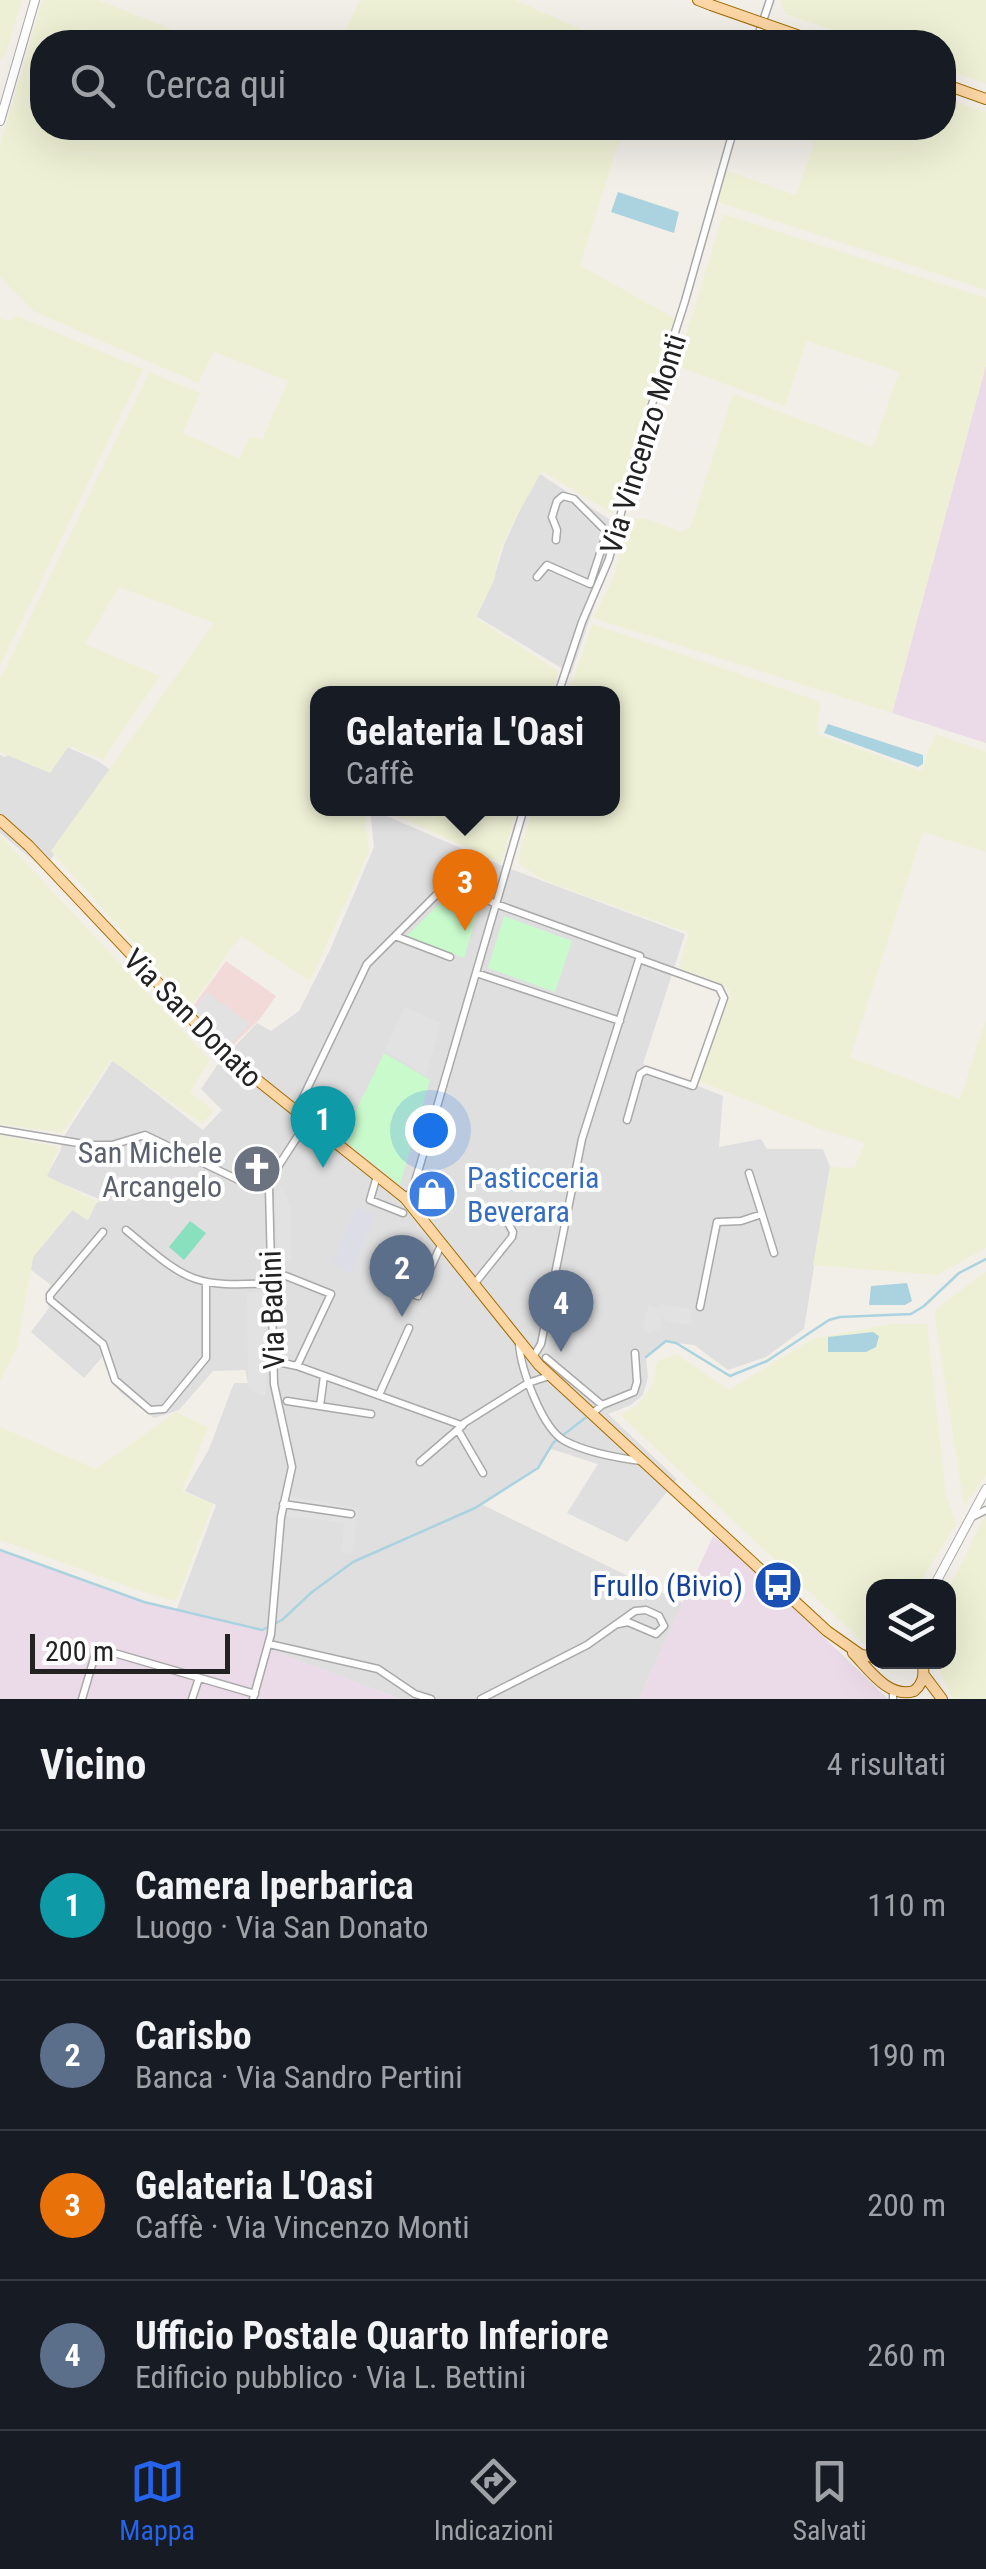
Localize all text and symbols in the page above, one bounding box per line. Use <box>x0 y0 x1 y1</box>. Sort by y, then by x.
search box <box>30 30 956 140</box>
icon: search <box>65 58 120 113</box>
text: Cerca qui <box>145 63 286 107</box>
street label: Via Vincenzo Monti <box>593 330 693 558</box>
popup <box>310 686 620 816</box>
text: Gelateria L'Oasi <box>346 710 584 754</box>
text: Caffè <box>346 754 414 792</box>
pin: 3 <box>432 848 498 931</box>
street label: Via San Donato <box>117 942 269 1094</box>
pin: 1 <box>290 1086 356 1168</box>
your location <box>405 1105 456 1156</box>
place label: San Michele Arcangelo <box>78 1135 222 1204</box>
church icon: San Michele Arcangelo <box>231 1143 283 1195</box>
place label: Pasticceria Beverara <box>467 1160 599 1229</box>
shop icon: Pasticceria Beverara <box>406 1168 458 1220</box>
pin: 2 <box>370 1234 434 1317</box>
street label: Via Badini <box>252 1250 292 1370</box>
pin: 4 <box>528 1270 594 1352</box>
bus stop icon: Frullo (Bivio) <box>752 1559 804 1611</box>
place label: Frullo (Bivio) <box>593 1568 743 1603</box>
map controls <box>866 1579 956 1669</box>
button: layers <box>866 1579 956 1669</box>
scale bar <box>30 1629 230 1673</box>
text: 200 m <box>45 1635 114 1668</box>
text: Vicino <box>40 1740 146 1789</box>
text: 4 risultati <box>827 1745 946 1783</box>
text: Camera Iperbarica <box>135 1864 414 1908</box>
text: 1 <box>64 1886 81 1924</box>
text: 110 m <box>867 1886 946 1924</box>
text: Luogo · Via San Donato <box>135 1908 428 1946</box>
text: Carisbo <box>135 2014 252 2058</box>
text: 2 <box>64 2036 81 2074</box>
text: 190 m <box>867 2036 946 2074</box>
text: Banca · Via Sandro Pertini <box>135 2058 463 2096</box>
text: Gelateria L'Oasi <box>135 2164 374 2208</box>
text: 3 <box>64 2186 81 2224</box>
text: 200 m <box>867 2186 946 2224</box>
text: Caffè · Via Vincenzo Monti <box>135 2208 470 2246</box>
text: Ufficio Postale Quarto Inferiore <box>135 2314 609 2358</box>
text: 4 <box>64 2336 81 2374</box>
text: 260 m <box>867 2336 946 2374</box>
text: Edificio pubblico · Via L. Bettini <box>135 2358 526 2396</box>
tab: Mappa <box>119 2454 195 2547</box>
tab: Indicazioni <box>434 2454 554 2547</box>
tab: Salvati <box>792 2454 867 2547</box>

